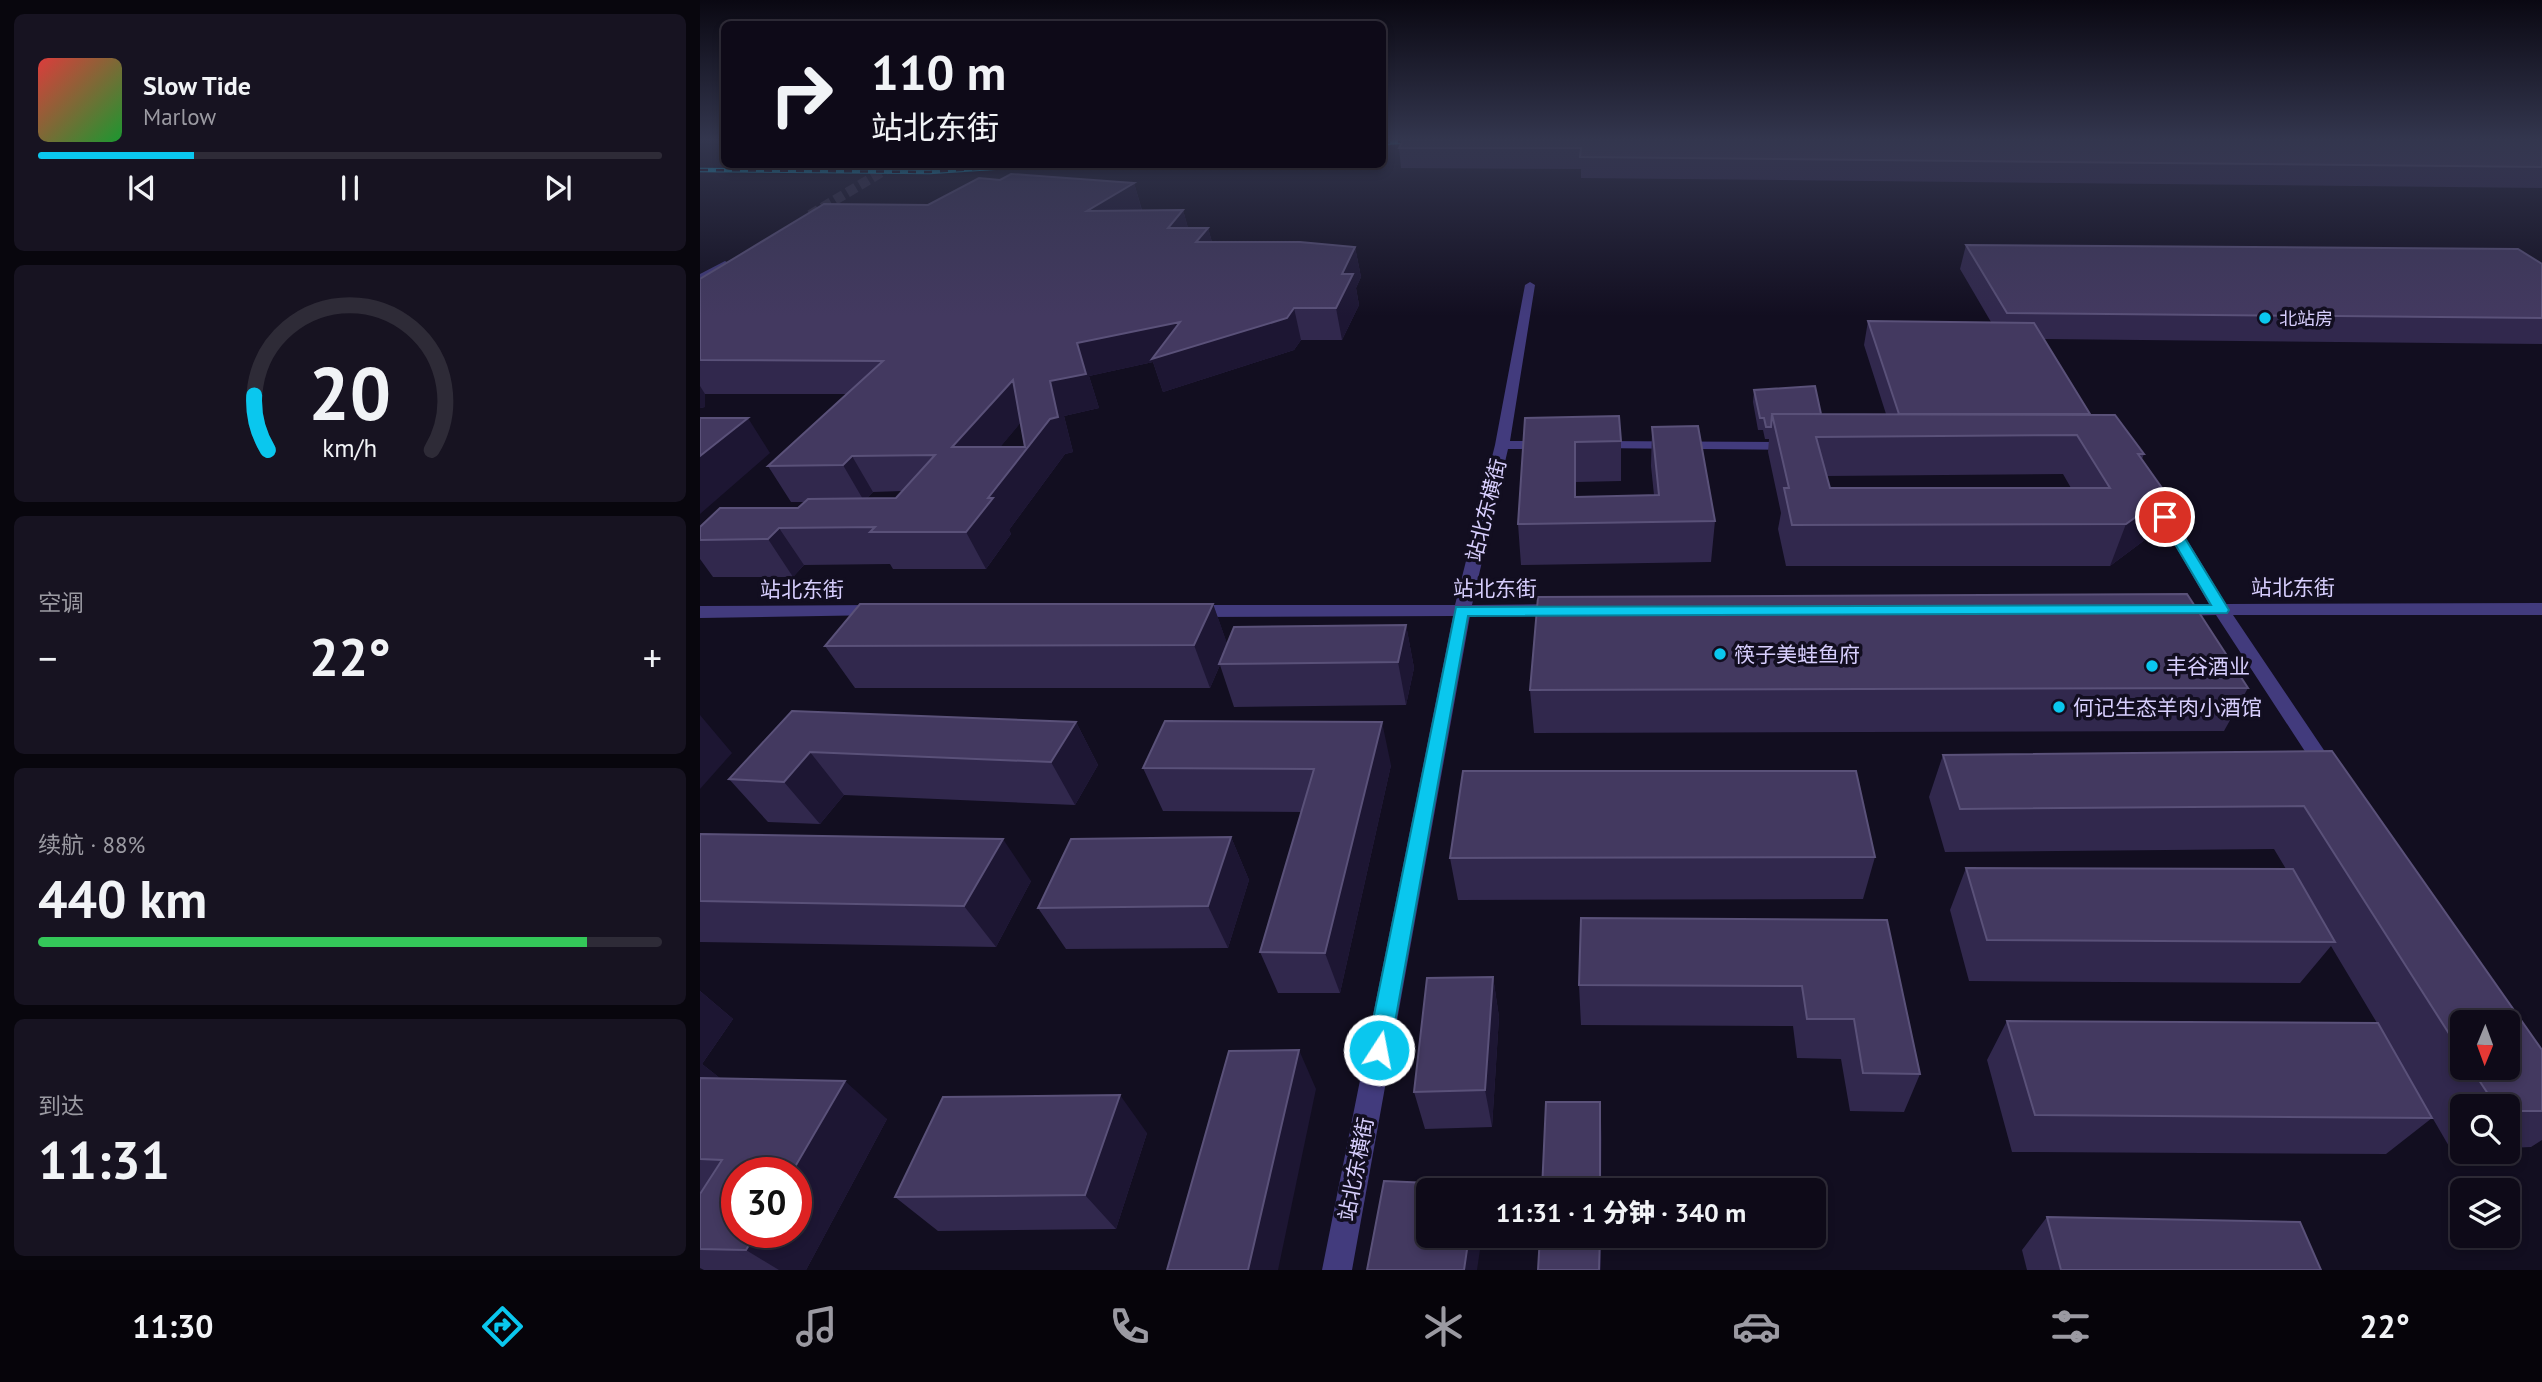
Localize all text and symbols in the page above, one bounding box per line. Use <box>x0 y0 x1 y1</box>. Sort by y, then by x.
text: 110 m <box>871 40 1006 104</box>
icon: right <box>756 49 847 140</box>
text: Slow Tide <box>143 69 251 102</box>
text: Marlow <box>143 102 216 131</box>
text: 站北东街 <box>871 106 999 148</box>
icon: previous <box>123 169 161 207</box>
icon: pause <box>331 169 369 207</box>
icon: next <box>539 169 577 207</box>
place label: 北站房 <box>2279 307 2333 330</box>
marker: 北站房 <box>2257 310 2273 326</box>
text: 20 <box>309 346 391 440</box>
text: km/h <box>323 432 377 464</box>
street label: 站北东横街 <box>1460 456 1512 564</box>
pin <box>2135 487 2195 547</box>
icon: arrive <box>2146 498 2184 536</box>
street label: 站北东街 <box>2251 574 2335 601</box>
street label: 站北东街 <box>1453 575 1537 602</box>
street label: 站北东街 <box>760 576 844 603</box>
text: 空调 <box>38 588 84 617</box>
text: 22° <box>309 623 391 690</box>
text: − <box>38 633 57 682</box>
text: + <box>643 633 662 682</box>
place label: 筷子美蛙鱼府 <box>1734 641 1860 668</box>
marker: 筷子美蛙鱼府 <box>1712 646 1728 662</box>
place label: 丰谷酒业 <box>2166 653 2250 680</box>
marker: 丰谷酒业 <box>2144 658 2160 674</box>
place label: 何记生态羊肉小酒馆 <box>2073 694 2262 721</box>
marker: 何记生态羊肉小酒馆 <box>2051 699 2067 715</box>
text: 续航 · 88% <box>38 830 145 859</box>
text: 440 km <box>38 865 207 932</box>
north arrow <box>2450 1010 2520 1080</box>
map controls <box>2450 1010 2520 1248</box>
position arrow <box>1342 1013 1416 1087</box>
text: 到达 <box>38 1091 84 1120</box>
button: search <box>2450 1094 2520 1164</box>
street label: 站北东横街 <box>1333 1115 1379 1223</box>
text: 11:31 <box>38 1126 170 1193</box>
speed limit sign: 30 <box>721 1157 812 1248</box>
button: layers <box>2450 1178 2520 1248</box>
text: 11:31 · 1 分钟 · 340 m <box>1496 1196 1746 1229</box>
icon: directions <box>478 1302 527 1351</box>
icon: music <box>792 1302 841 1351</box>
icon: phone <box>1105 1302 1154 1351</box>
icon: climate <box>1419 1302 1468 1351</box>
icon: car <box>1732 1302 1781 1351</box>
icon: filters <box>2046 1302 2095 1351</box>
text: 11:30 <box>132 1305 213 1347</box>
text: 22° <box>2359 1305 2410 1347</box>

